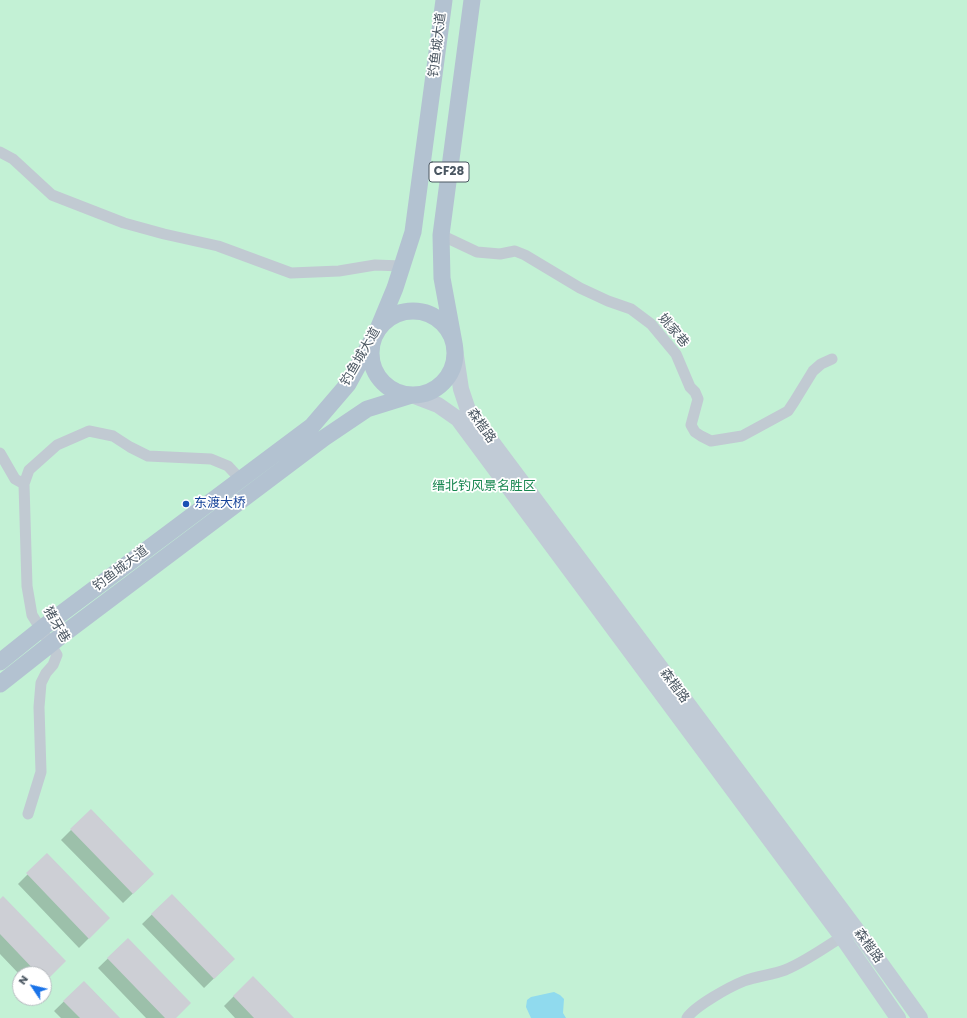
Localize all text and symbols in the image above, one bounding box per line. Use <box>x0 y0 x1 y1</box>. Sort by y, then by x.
street label: 钓鱼城大道 <box>426 12 450 78</box>
road number: CF28 <box>429 162 469 182</box>
street label: 姚家巷 <box>654 311 692 351</box>
street label: 钓鱼城大道 <box>338 325 384 389</box>
street label: 森楷路 <box>463 406 499 446</box>
park label: 缙北钓风景名胜区 <box>432 479 536 495</box>
place label: 东渡大桥 <box>194 496 246 512</box>
marker: 东渡大桥 <box>181 499 191 509</box>
street label: 钓鱼城大道 <box>90 543 152 595</box>
street label: 猪牙巷 <box>39 604 73 646</box>
street label: 森楷路 <box>656 666 692 706</box>
street label: 森楷路 <box>850 926 886 966</box>
north arrow <box>12 966 52 1006</box>
text: N <box>14 972 32 988</box>

